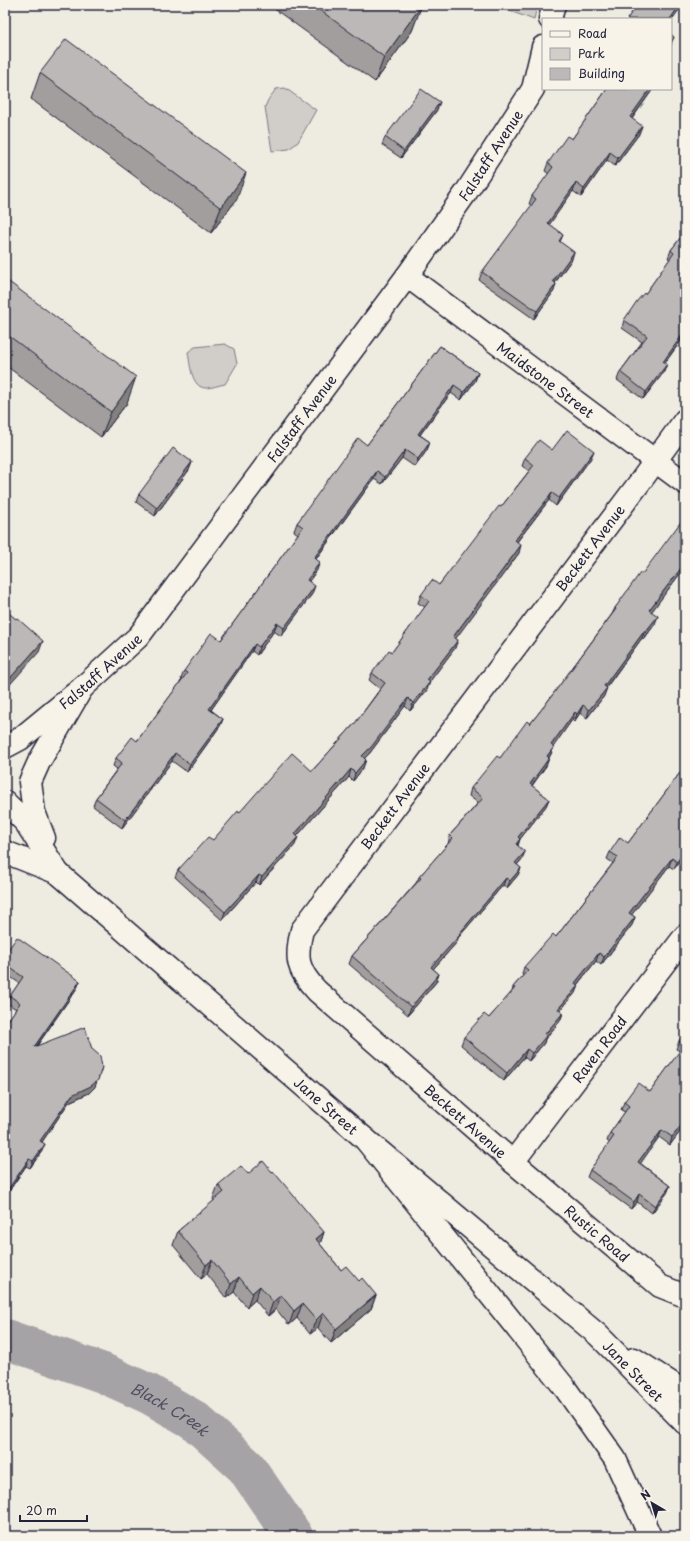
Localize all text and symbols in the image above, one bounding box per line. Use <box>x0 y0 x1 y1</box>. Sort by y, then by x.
legend <box>542 18 672 90</box>
text: Road <box>578 24 607 42</box>
text: Park <box>578 44 605 62</box>
text: Building <box>578 64 625 82</box>
street label: Falstaff Avenue <box>453 105 528 205</box>
street label: Maidstone Street <box>493 336 599 423</box>
street label: Falstaff Avenue <box>261 370 341 467</box>
street label: Beckett Avenue <box>550 500 630 596</box>
street label: Falstaff Avenue <box>54 628 146 714</box>
street label: Beckett Avenue <box>355 758 435 854</box>
street label: Raven Road <box>567 1011 631 1087</box>
street label: Jane Street <box>290 1072 363 1139</box>
street label: Beckett Avenue <box>420 1079 512 1163</box>
street label: Rustic Road <box>560 1199 634 1267</box>
street label: Jane Street <box>598 1335 669 1406</box>
water label: Black Creek <box>127 1376 216 1441</box>
north arrow <box>632 1483 672 1523</box>
text: N <box>637 1485 654 1504</box>
scale bar <box>20 1497 87 1523</box>
text: 20 m <box>26 1501 57 1519</box>

